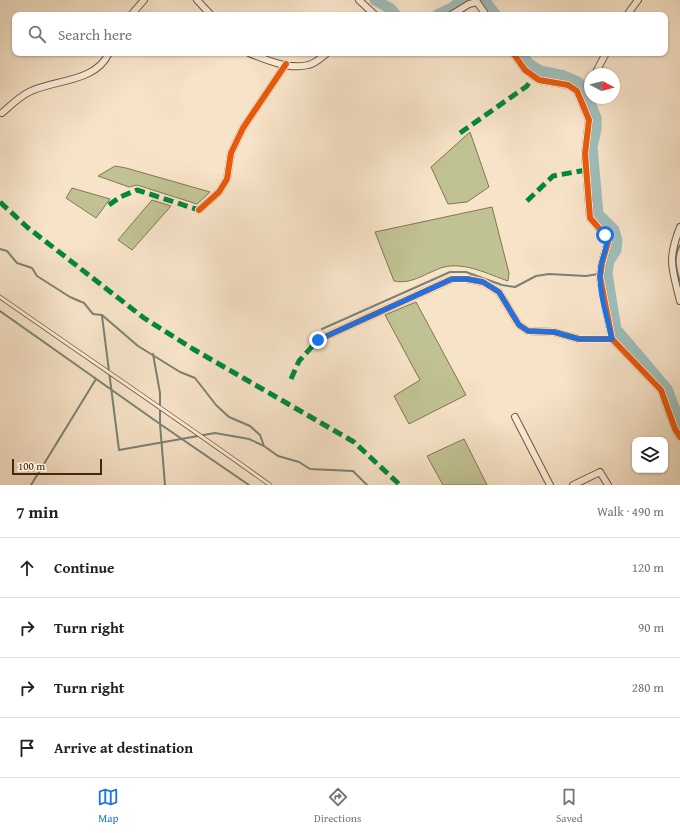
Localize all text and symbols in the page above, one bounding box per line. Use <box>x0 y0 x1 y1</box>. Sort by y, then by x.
search box <box>12 12 668 56</box>
icon: search <box>26 23 48 45</box>
text: Search here <box>58 24 132 45</box>
north arrow <box>584 68 620 104</box>
route start <box>596 226 614 244</box>
route end <box>309 331 327 349</box>
map controls <box>632 437 668 473</box>
button: layers <box>632 437 668 473</box>
scale bar <box>12 457 102 476</box>
text: 100 m <box>18 458 45 474</box>
text: 7 min <box>16 499 58 524</box>
text: Walk · 490 m <box>597 502 664 521</box>
icon: ahead <box>16 557 38 579</box>
text: Continue <box>54 557 115 578</box>
text: 120 m <box>632 558 664 577</box>
icon: right <box>16 617 38 639</box>
text: Turn right <box>54 617 125 638</box>
text: 90 m <box>638 618 664 637</box>
icon: right <box>16 677 38 699</box>
text: Turn right <box>54 677 125 698</box>
text: 280 m <box>632 678 664 697</box>
icon: arrive <box>16 737 38 759</box>
text: Arrive at destination <box>54 737 193 758</box>
tab: Map <box>97 786 119 826</box>
tab: Directions <box>314 786 361 826</box>
tab: Saved <box>556 786 583 826</box>

